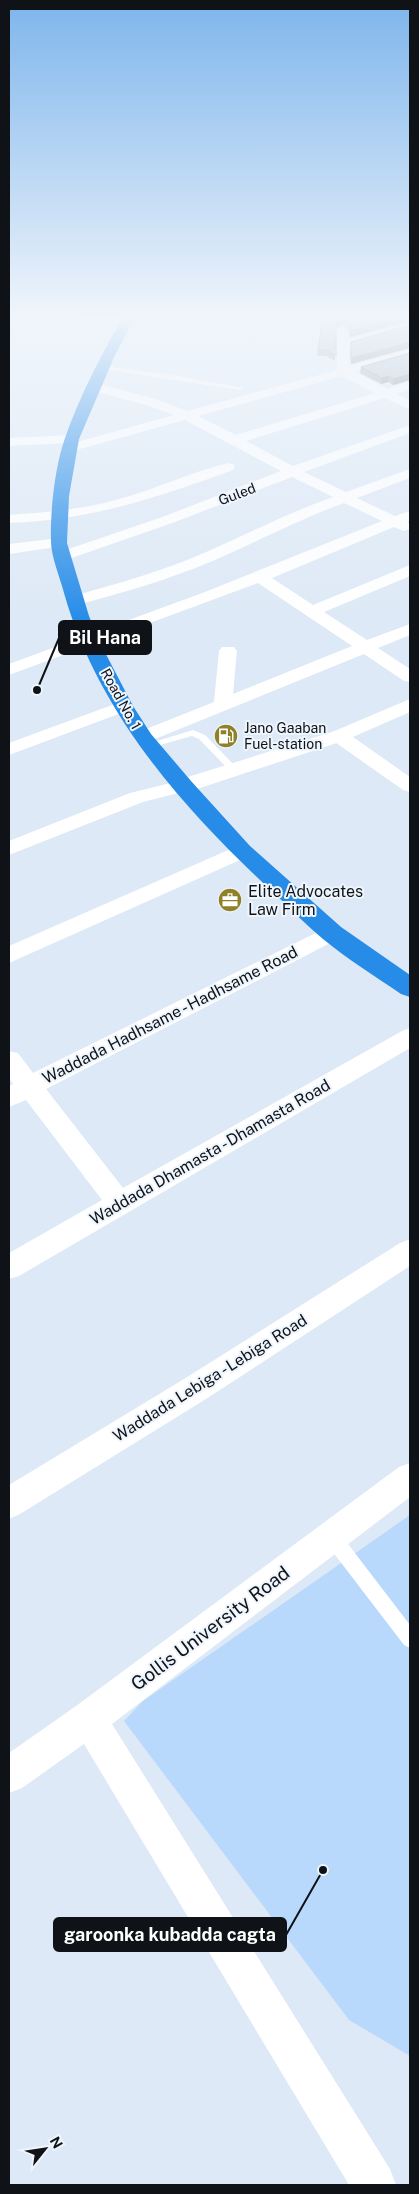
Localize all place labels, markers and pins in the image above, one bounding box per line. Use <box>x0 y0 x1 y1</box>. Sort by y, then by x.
callout: Bil Hana <box>59 621 151 654</box>
place label: Jano Gaaban Fuel-station <box>244 720 326 752</box>
fuel station icon: Jano Gaaban Fuel-station <box>213 723 239 749</box>
place label: Elite Advocates Law Firm <box>248 882 363 919</box>
office icon: Elite Advocates Law Firm <box>217 887 243 913</box>
callout: garoonka kubadda cagta <box>54 1918 286 1951</box>

